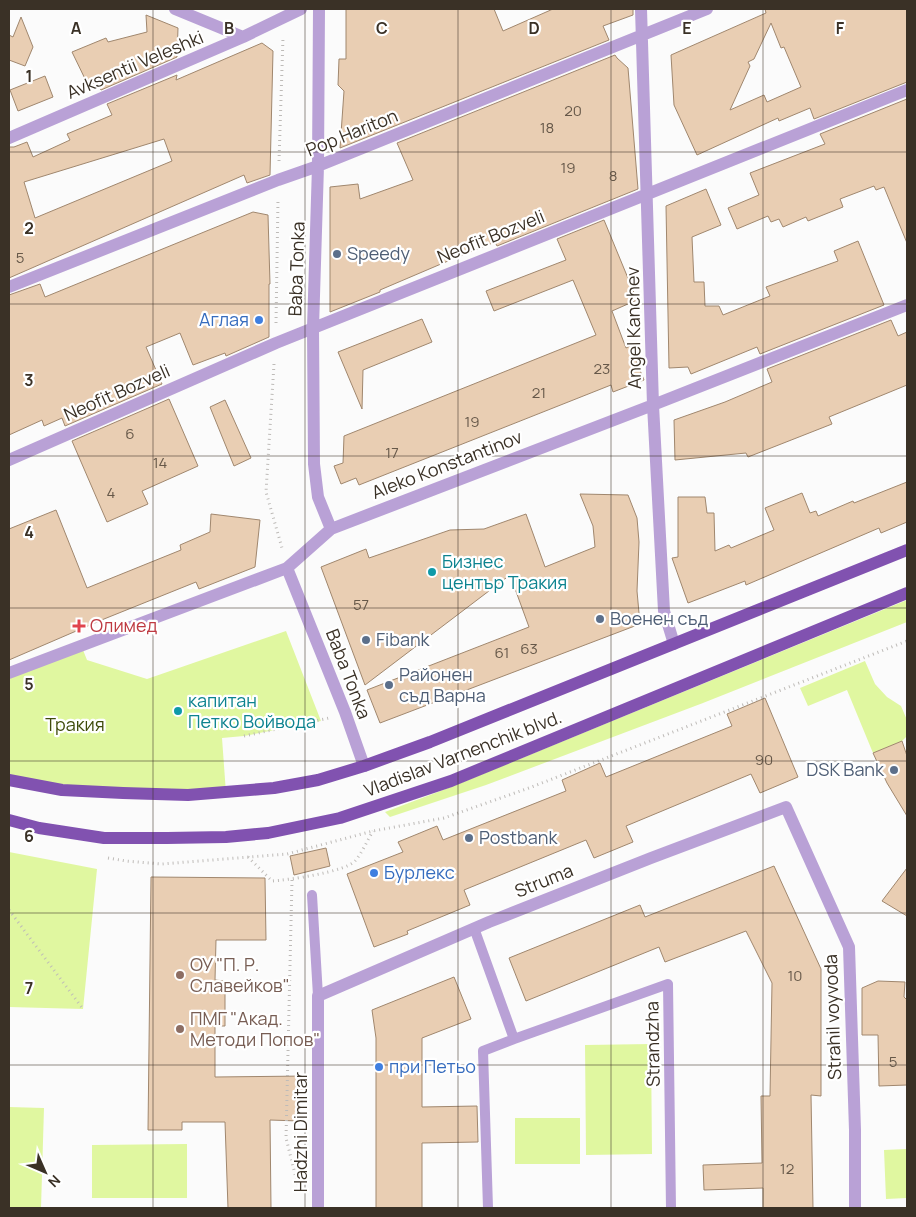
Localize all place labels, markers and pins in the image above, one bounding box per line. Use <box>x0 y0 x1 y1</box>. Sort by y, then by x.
place label: Speedy <box>347 241 410 265</box>
marker: Speedy <box>331 248 343 260</box>
place label: Аглая <box>199 307 249 331</box>
marker: Аглая <box>253 314 265 326</box>
place label: Бизнес център Тракия <box>442 549 567 594</box>
marker: Бизнес център Тракия <box>426 566 438 578</box>
place label: Военен съд <box>610 606 709 630</box>
place label: Олимед <box>90 613 158 637</box>
marker: Военен съд <box>594 613 606 625</box>
marker: Олимед <box>72 619 86 633</box>
place label: Fibank <box>376 627 431 651</box>
marker: Fibank <box>360 634 372 646</box>
place label: Районен съд Варна <box>399 662 486 707</box>
marker: Районен съд Варна <box>383 679 395 691</box>
place label: капитан Петко Войвода <box>188 688 316 733</box>
marker: капитан Петко Войвода <box>172 705 184 717</box>
place label: DSK Bank <box>806 757 885 781</box>
marker: DSK Bank <box>888 764 900 776</box>
place label: Postbank <box>479 825 558 849</box>
marker: Postbank <box>463 832 475 844</box>
place label: Бурлекс <box>384 860 455 884</box>
marker: Бурлекс <box>368 867 380 879</box>
place label: ОУ "П. Р. Славейков" <box>190 952 290 997</box>
marker: ОУ "П. Р. Славейков" <box>174 969 186 981</box>
place label: ПМГ "Акад. Методи Попов" <box>190 1006 320 1051</box>
marker: ПМГ "Акад. Методи Попов" <box>174 1023 186 1035</box>
place label: при Петьо <box>389 1054 476 1078</box>
marker: при Петьо <box>373 1061 385 1073</box>

